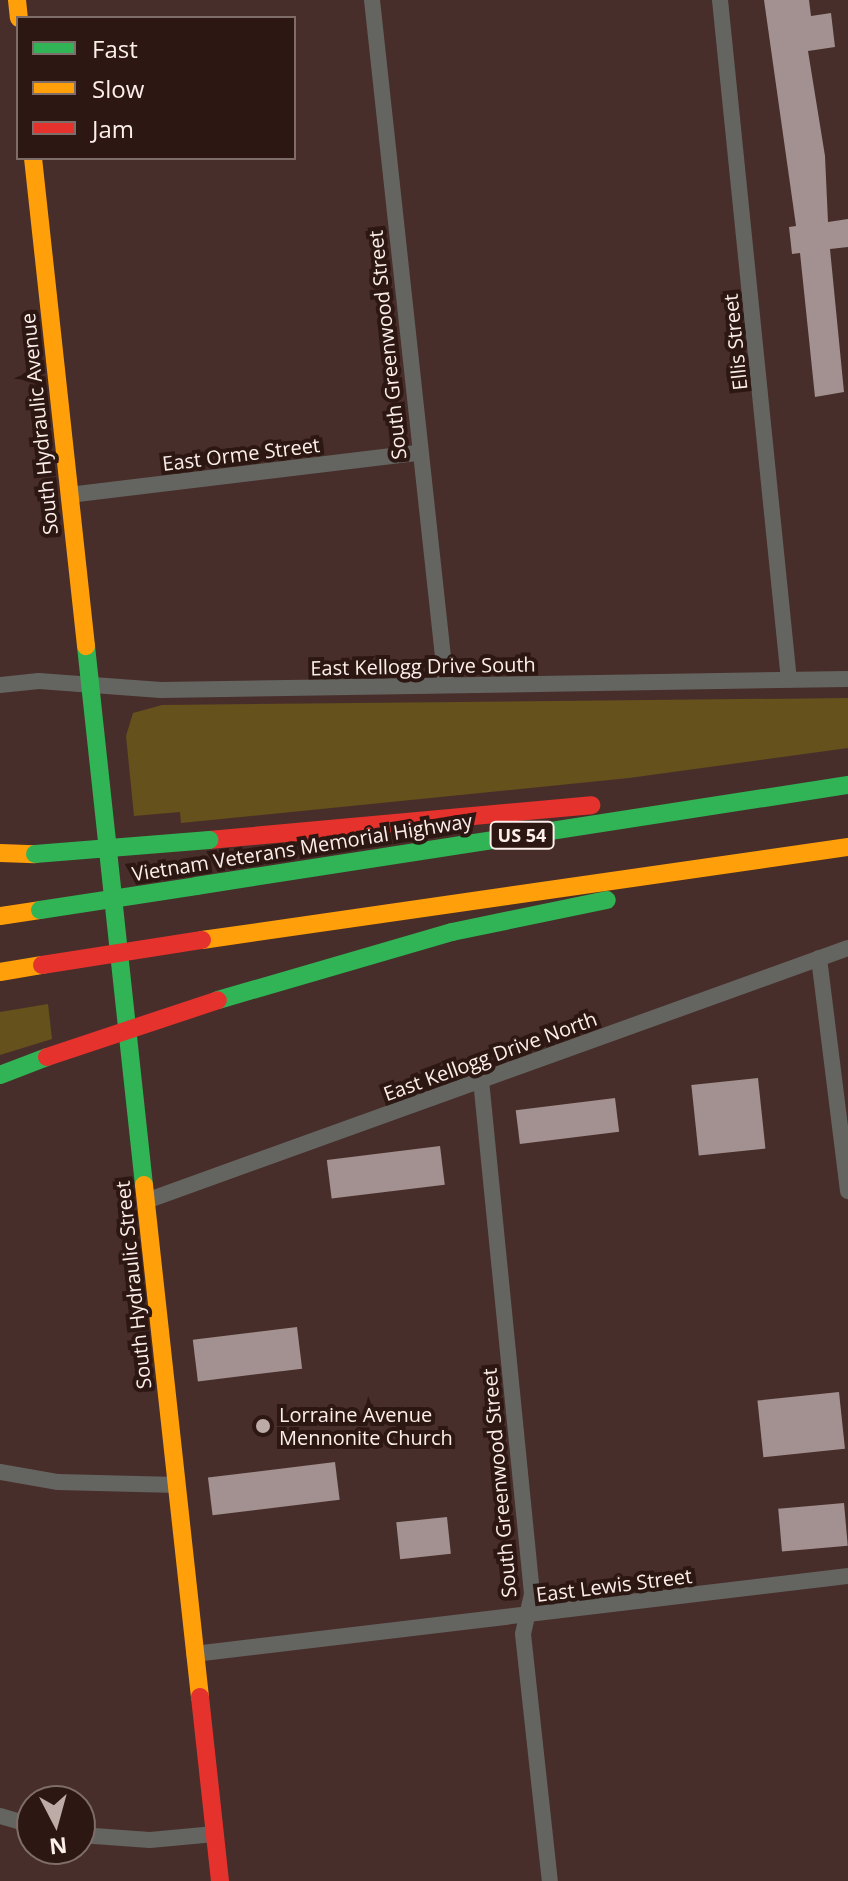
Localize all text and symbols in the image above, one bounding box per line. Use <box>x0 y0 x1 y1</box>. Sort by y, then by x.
legend <box>16 16 296 160</box>
text: Fast <box>92 32 138 65</box>
text: Slow <box>92 72 144 105</box>
text: Jam <box>92 112 134 145</box>
street label: South Greenwood Street <box>363 229 411 461</box>
street label: Ellis Street <box>718 293 752 391</box>
street label: South Hydraulic Avenue <box>15 312 63 536</box>
street label: East Orme Street <box>161 432 321 476</box>
street label: East Kellogg Drive South <box>310 652 536 680</box>
street label: Vietnam Veterans Memorial Highway <box>130 808 474 886</box>
road number: US 54 <box>488 821 556 849</box>
street label: East Kellogg Drive North <box>380 1006 600 1106</box>
street label: South Hydraulic Street <box>110 1180 156 1390</box>
street label: South Greenwood Street <box>477 1367 521 1599</box>
place label: Lorraine Avenue Mennonite Church <box>279 1402 453 1449</box>
marker: Lorraine Avenue Mennonite Church <box>254 1417 272 1435</box>
street label: East Lewis Street <box>535 1564 693 1606</box>
north arrow <box>16 1785 96 1865</box>
text: N <box>48 1831 69 1863</box>

